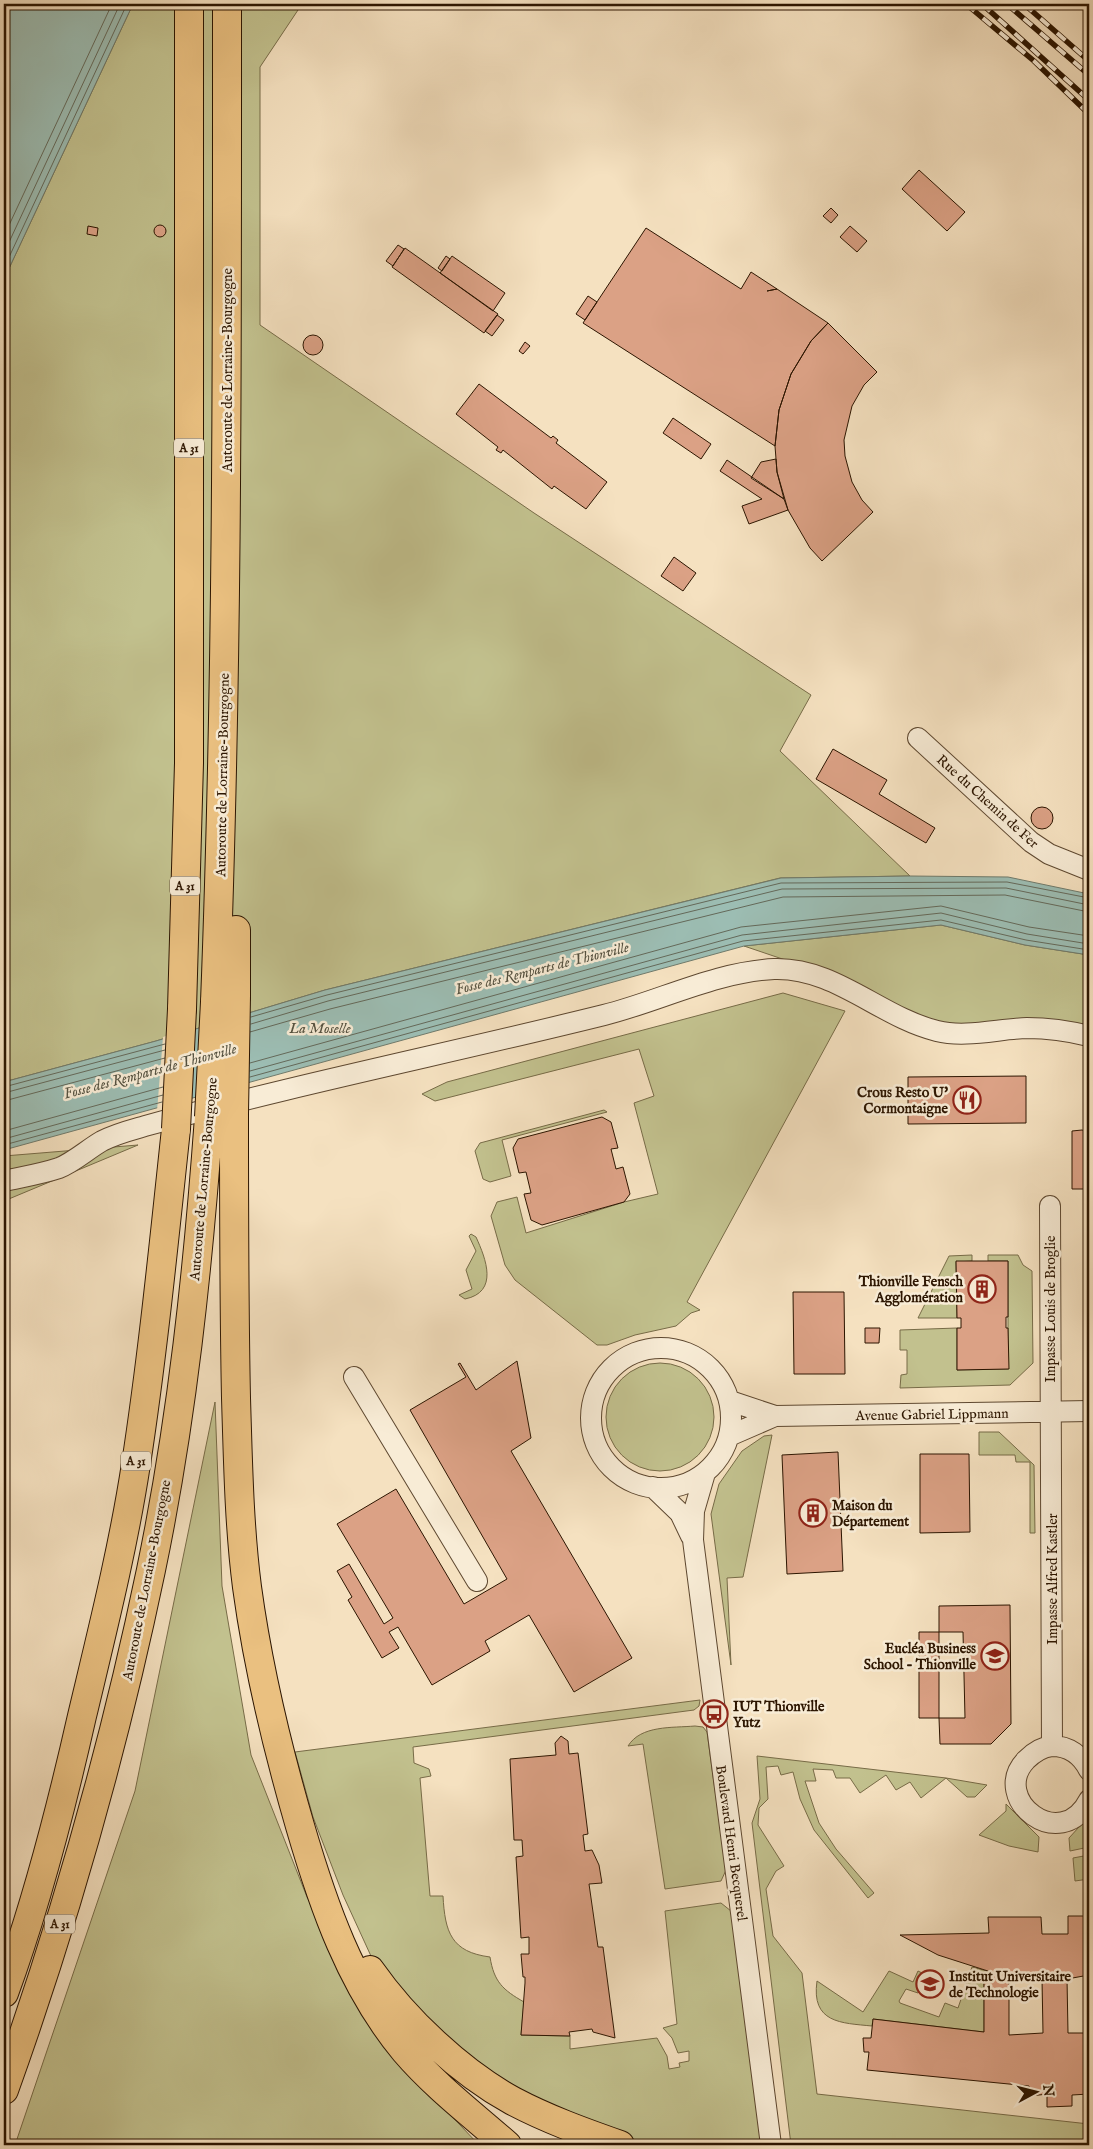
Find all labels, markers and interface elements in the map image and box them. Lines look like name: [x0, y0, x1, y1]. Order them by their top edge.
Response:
street label: Autoroute de Lorraine-Bourgogne: [219, 267, 237, 473]
road number: A 31: [174, 438, 204, 458]
street label: Autoroute de Lorraine-Bourgogne: [212, 672, 234, 878]
street label: Rue du Chemin de Fer: [933, 751, 1042, 852]
road number: A 31: [170, 876, 200, 896]
water label: Fosse des Remparts de Thionville: [453, 938, 631, 999]
water label: La Moselle: [288, 1019, 351, 1038]
water label: Fosse des Remparts de Thionville: [62, 1039, 239, 1104]
street label: Autoroute de Lorraine-Bourgogne: [186, 1076, 222, 1282]
place label: Crous Resto U' Cormontaigne: [857, 1084, 949, 1118]
restaurant icon: Crous Resto U' Cormontaigne: [952, 1085, 982, 1115]
street label: Impasse Louis de Broglie: [1042, 1235, 1060, 1382]
place label: Thionville Fensch Agglomération: [858, 1273, 964, 1307]
building icon: Thionville Fensch Agglomération: [967, 1274, 997, 1304]
street label: Avenue Gabriel Lippmann: [854, 1405, 1009, 1425]
road number: A 31: [121, 1452, 151, 1470]
street label: Autoroute de Lorraine-Bourgogne: [119, 1478, 175, 1683]
place label: Maison du Département: [832, 1497, 909, 1531]
building icon: Maison du Département: [798, 1498, 828, 1528]
street label: Impasse Alfred Kastler: [1044, 1513, 1062, 1645]
place label: Eucléa Business School - Thionville: [864, 1640, 977, 1674]
school or university icon: Eucléa Business School - Thionville: [980, 1641, 1010, 1671]
place label: IUT Thionville Yutz: [733, 1698, 825, 1732]
bus stop icon: IUT Thionville Yutz: [699, 1699, 729, 1729]
street label: Boulevard Henri Becquerel: [711, 1764, 751, 1923]
road number: A 31: [45, 1915, 75, 1934]
place label: Institut Universitaire de Technologie: [949, 1968, 1072, 2002]
school or university icon: Institut Universitaire de Technologie: [915, 1969, 945, 1999]
north arrow: [1010, 2066, 1060, 2116]
text: N: [1038, 2082, 1058, 2098]

